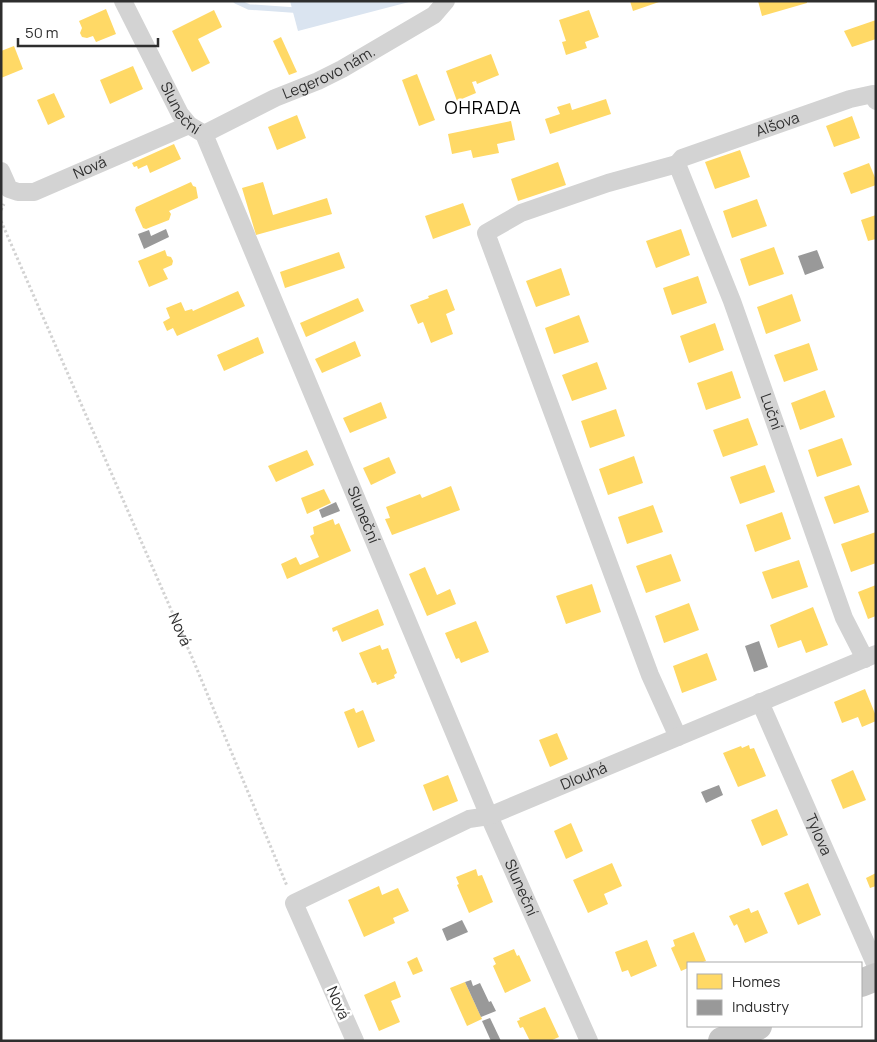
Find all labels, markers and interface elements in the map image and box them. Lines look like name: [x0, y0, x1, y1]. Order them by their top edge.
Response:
scale bar: [18, 15, 158, 47]
text: 50 m: [25, 22, 59, 43]
street label: Legerovo nám.: [279, 41, 379, 104]
street label: Sluneční: [155, 78, 205, 140]
district label: OHRADA: [444, 95, 522, 119]
street label: Alšova: [753, 107, 802, 141]
street label: Nová: [70, 151, 110, 184]
street label: Luční: [755, 390, 788, 433]
street label: Sluneční: [342, 483, 385, 547]
street label: Nová: [164, 609, 197, 649]
street label: Dlouhá: [557, 757, 610, 795]
street label: Tylova: [800, 810, 837, 859]
street label: Sluneční: [500, 856, 543, 920]
legend: [687, 962, 862, 1027]
text: Homes: [732, 971, 781, 992]
street label: Nová: [322, 983, 355, 1023]
text: Industry: [732, 996, 789, 1017]

